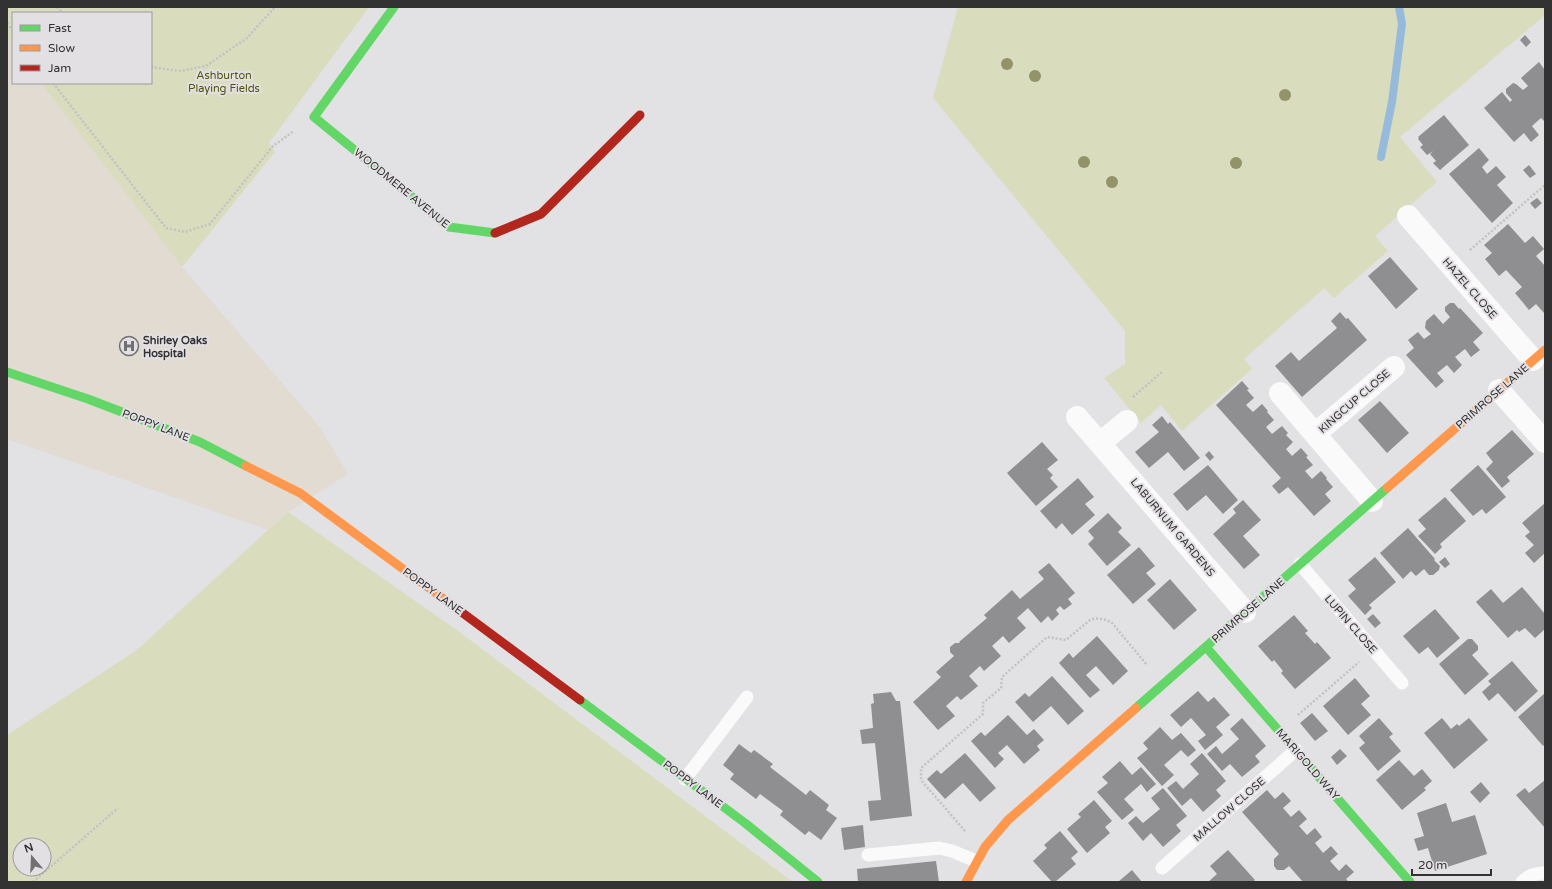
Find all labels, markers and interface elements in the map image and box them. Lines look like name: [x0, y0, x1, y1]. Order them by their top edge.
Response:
legend: [12, 12, 152, 84]
text: Fast: [48, 21, 72, 35]
text: Slow: [48, 41, 75, 55]
text: Jam: [48, 61, 71, 75]
park label: Ashburton Playing Fields: [188, 69, 260, 95]
street label: WOODMERE AVENUE: [351, 146, 452, 231]
street label: HAZEL CLOSE: [1440, 255, 1500, 321]
place label: Shirley Oaks Hospital: [143, 334, 208, 361]
hospital icon: Shirley Oaks Hospital: [118, 335, 140, 357]
street label: PRIMROSE LANE: [1453, 361, 1532, 432]
street label: KINGCUP CLOSE: [1316, 367, 1393, 436]
street label: POPPY LANE: [120, 407, 191, 444]
street label: LABURNUM GARDENS: [1128, 476, 1218, 579]
street label: POPPY LANE: [400, 565, 465, 618]
street label: PRIMROSE LANE: [1209, 575, 1288, 646]
street label: LUPIN CLOSE: [1322, 592, 1380, 656]
street label: MARIGOLD WAY: [1273, 726, 1342, 803]
street label: POPPY LANE: [660, 758, 725, 811]
street label: MALLOW CLOSE: [1191, 775, 1268, 844]
north arrow: [12, 837, 52, 877]
text: N: [23, 840, 35, 856]
scale bar: [1412, 851, 1491, 877]
text: 20 m: [1418, 858, 1447, 872]

